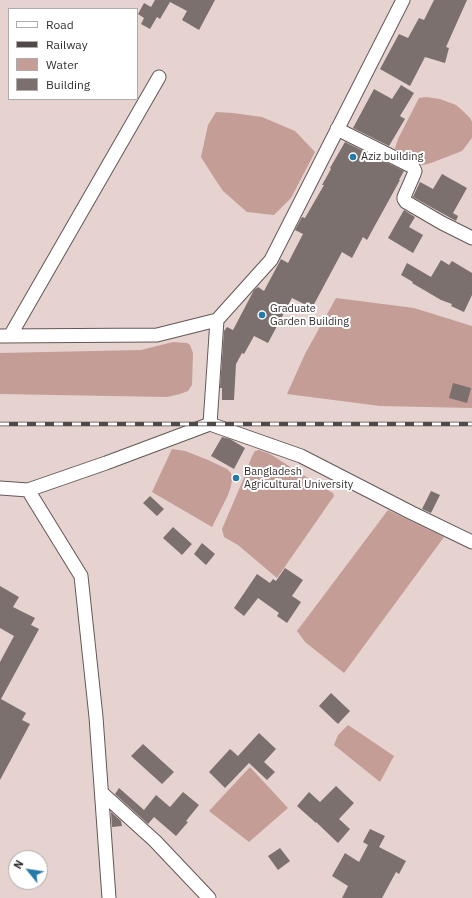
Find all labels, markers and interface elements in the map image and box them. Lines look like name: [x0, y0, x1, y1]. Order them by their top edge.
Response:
legend: [8, 8, 138, 100]
text: Road: [46, 17, 74, 32]
text: Railway: [46, 37, 88, 52]
text: Water: [46, 57, 78, 72]
text: Building: [46, 77, 90, 92]
place label: Aziz building: [361, 150, 423, 164]
marker: Aziz building: [348, 152, 358, 162]
place label: Graduate Garden Building: [270, 302, 349, 328]
marker: Graduate Garden Building: [257, 310, 267, 320]
place label: Bangladesh Agricultural University: [244, 465, 353, 491]
marker: Bangladesh Agricultural University: [231, 473, 241, 483]
north arrow: [8, 850, 48, 890]
text: N: [10, 858, 27, 871]

